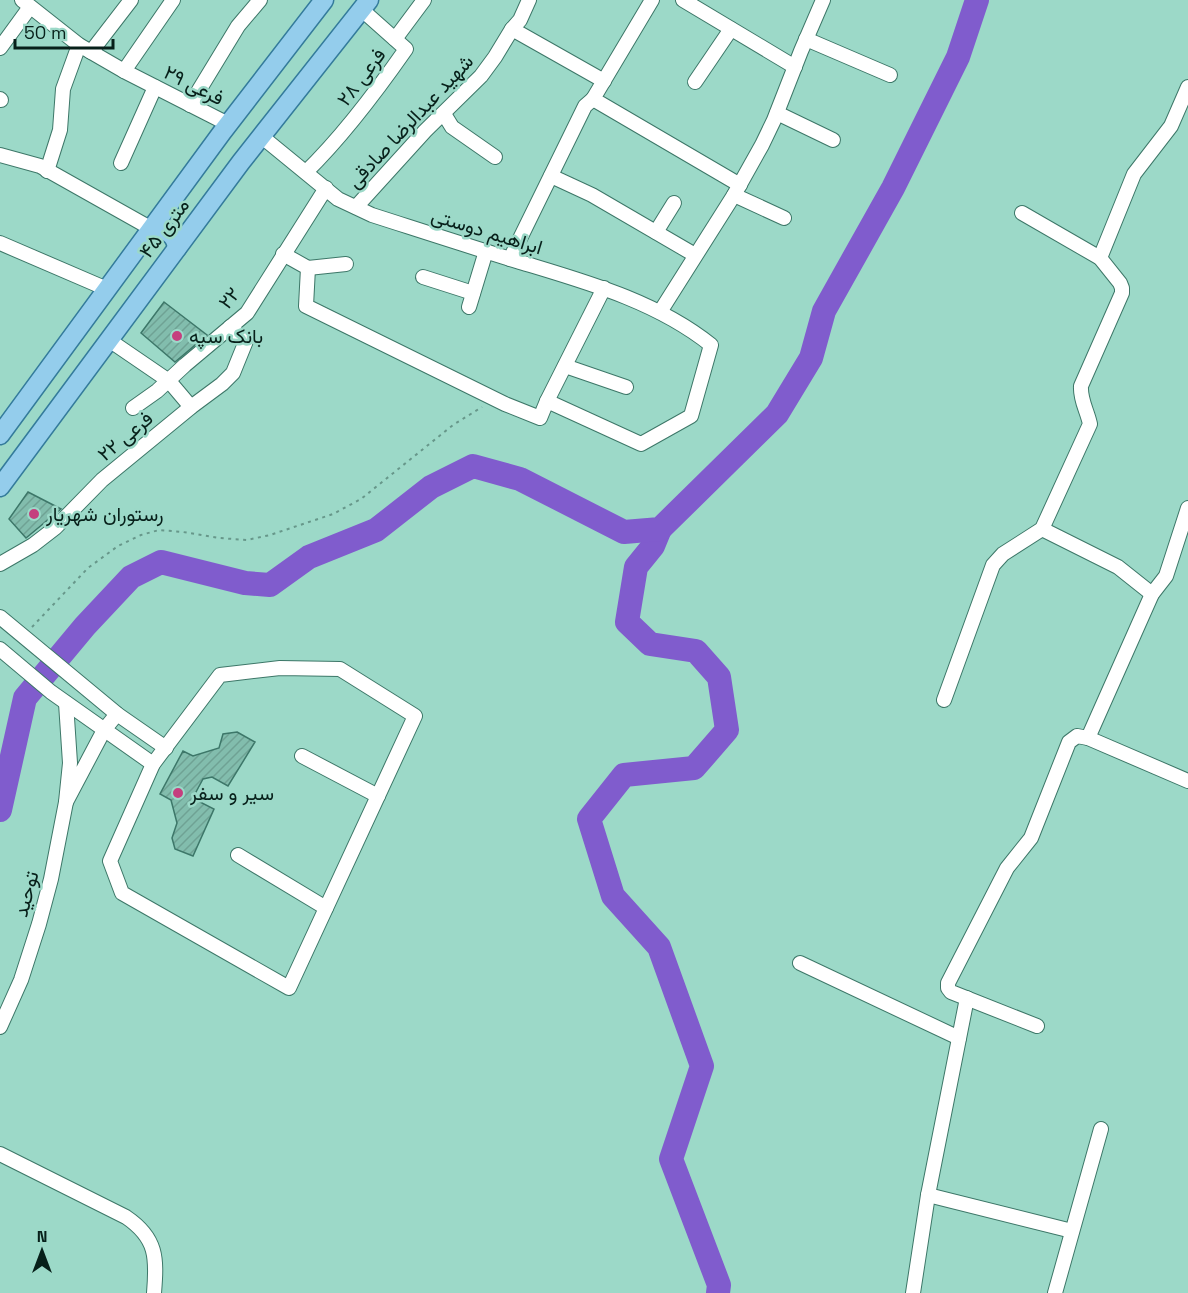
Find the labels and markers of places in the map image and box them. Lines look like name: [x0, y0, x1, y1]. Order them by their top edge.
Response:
place label: بانک سپه: [189, 323, 263, 350]
marker: بانک سپه: [170, 329, 184, 343]
place label: رستوران شهریار: [45, 501, 164, 527]
marker: رستوران شهریار: [27, 507, 41, 521]
place label: سیر و سفر: [189, 780, 274, 806]
marker: سیر و سفر: [171, 786, 185, 800]

